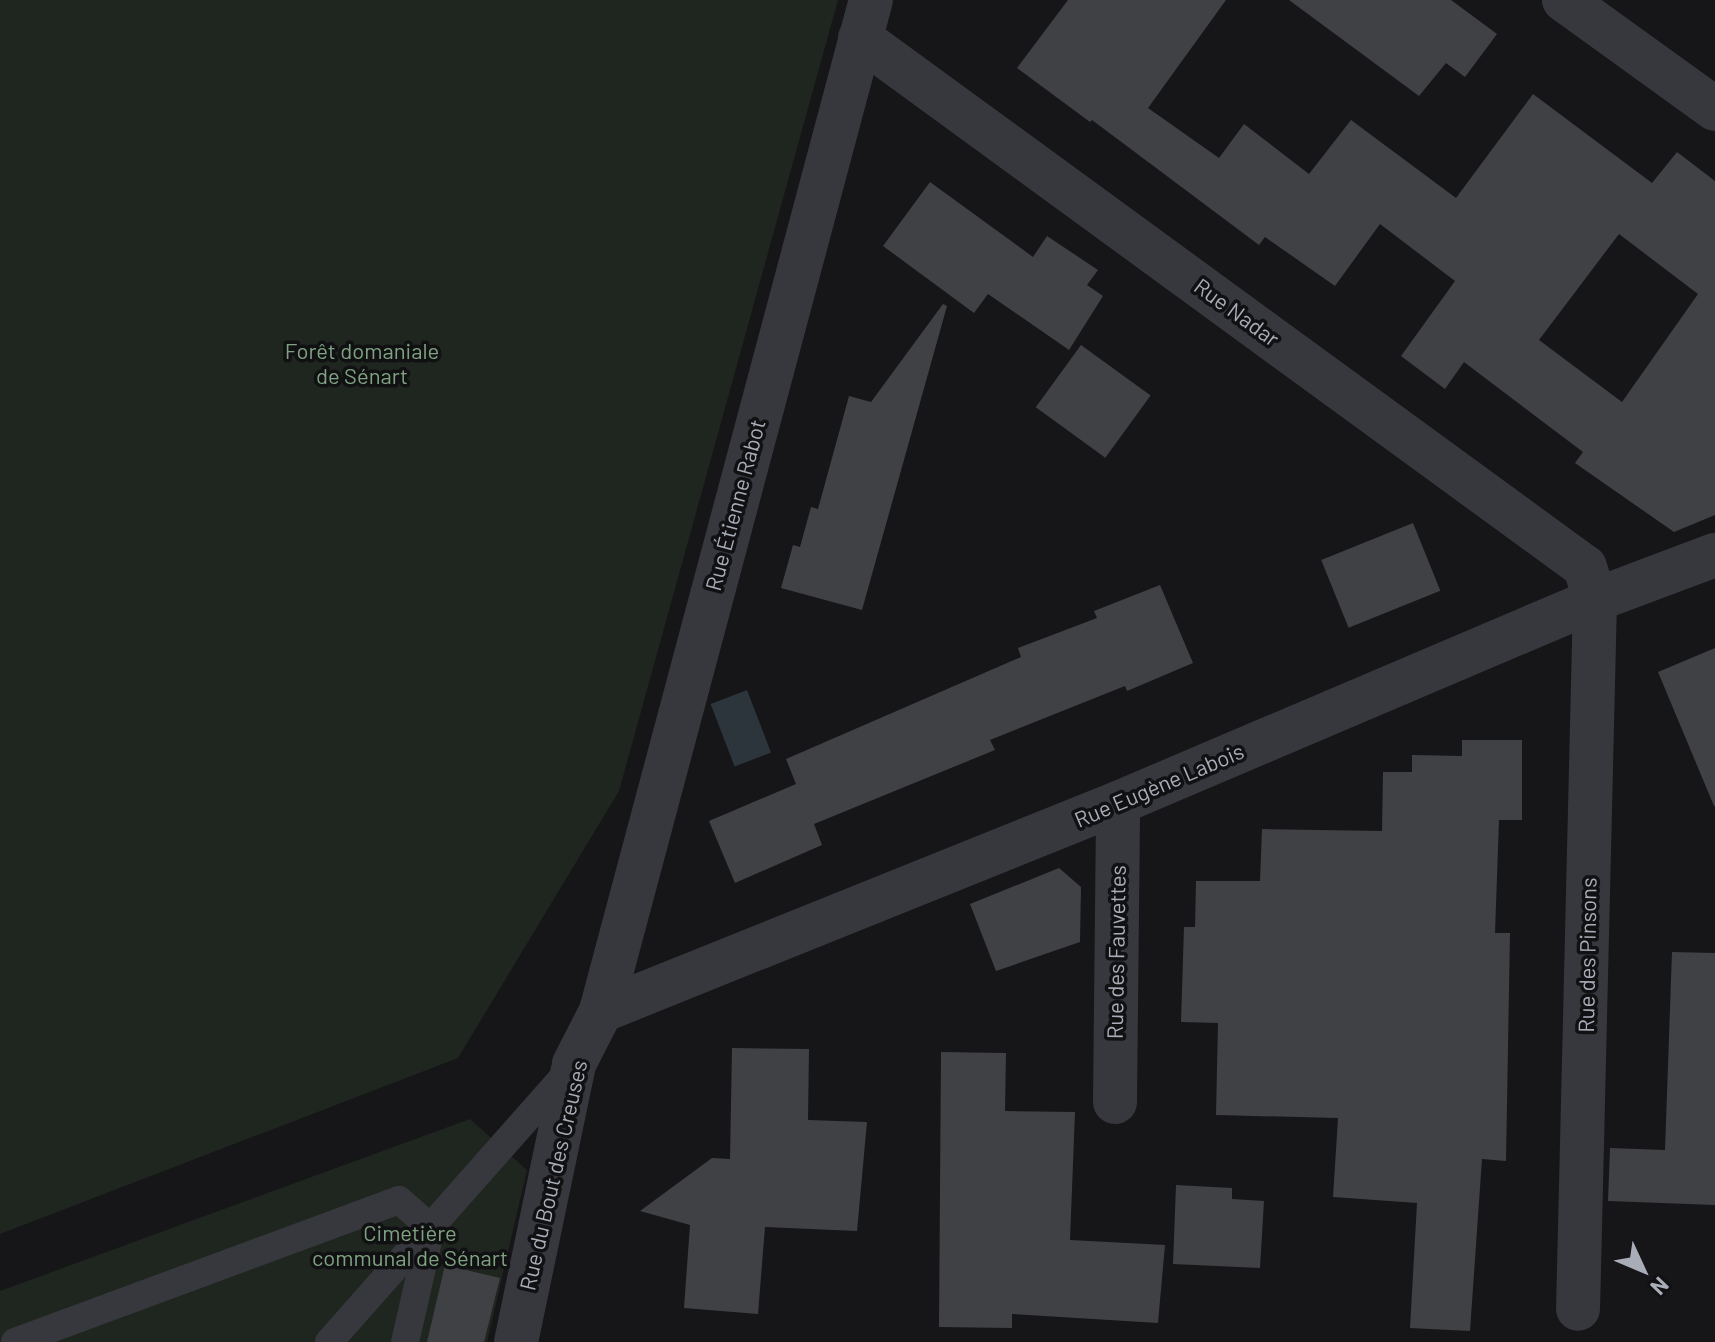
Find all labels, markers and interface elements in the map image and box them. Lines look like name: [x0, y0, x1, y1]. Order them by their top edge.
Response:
street label: Rue Nadar: [1189, 272, 1285, 352]
park label: Forêt domaniale de Sénart: [285, 337, 439, 388]
street label: Rue Étienne Rabot: [699, 417, 771, 593]
street label: Rue Eugène Labois: [1070, 737, 1248, 833]
street label: Rue des Fauvettes: [1101, 865, 1131, 1039]
street label: Rue des Pinsons: [1572, 877, 1602, 1033]
street label: Rue du Bout des Creuses: [514, 1057, 592, 1293]
park label: Cimetière communal de Sénart: [312, 1219, 508, 1270]
north arrow: [1603, 1230, 1683, 1310]
text: N: [1646, 1272, 1675, 1301]

